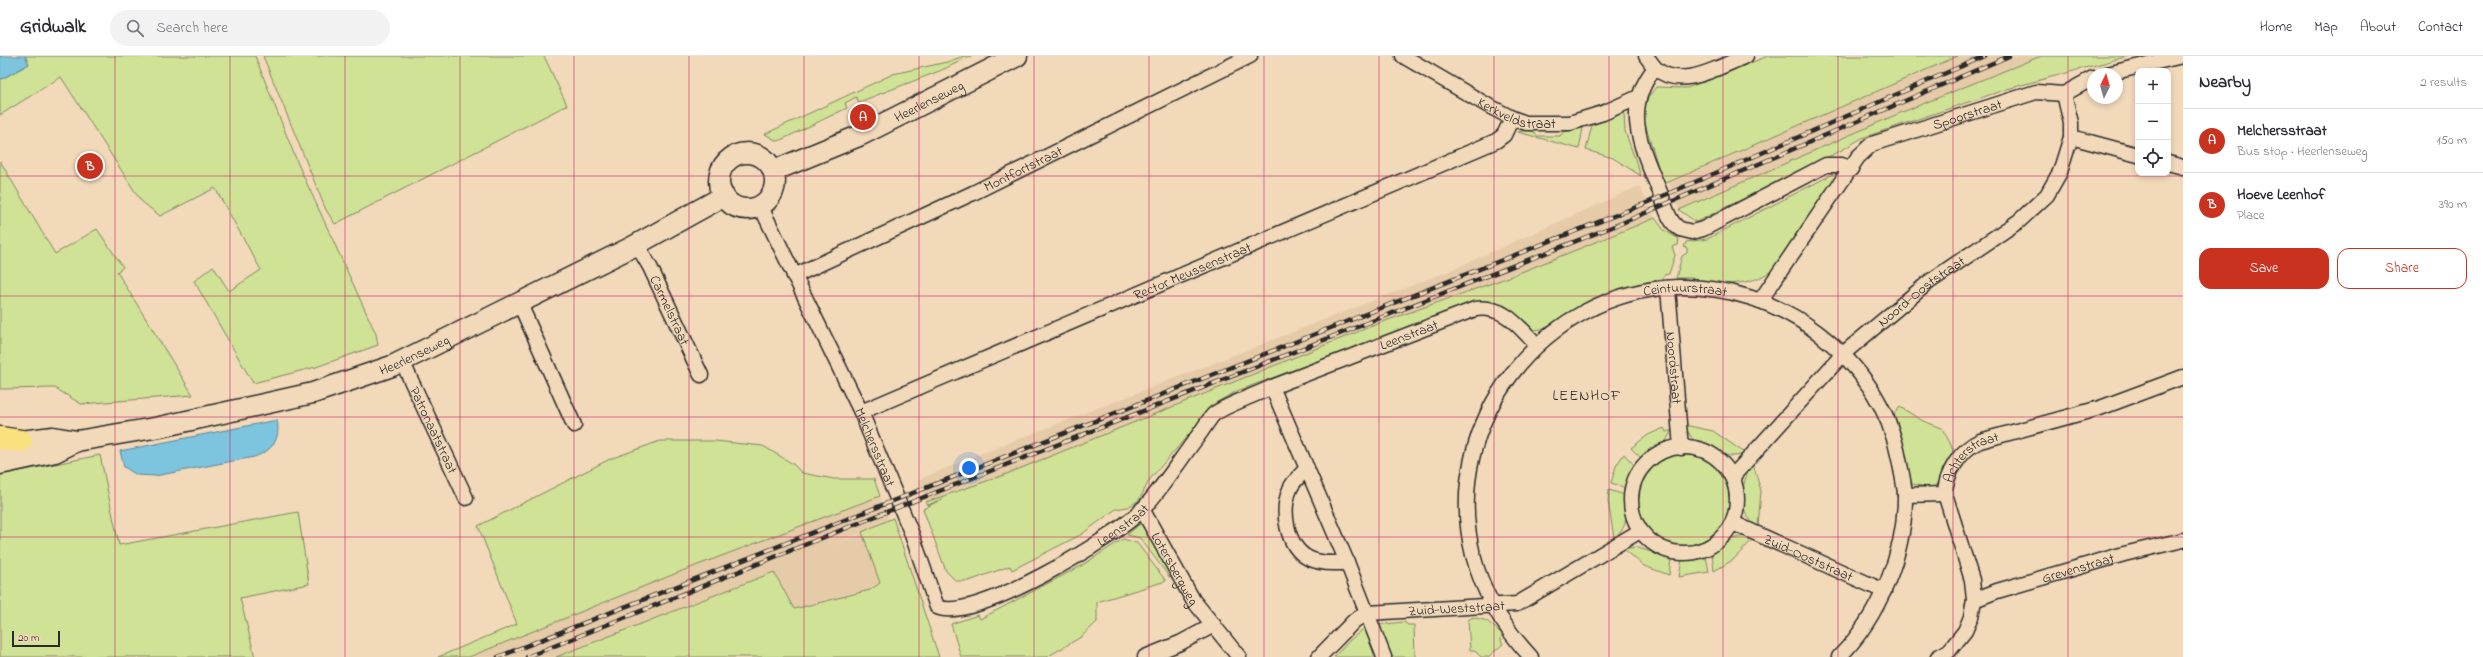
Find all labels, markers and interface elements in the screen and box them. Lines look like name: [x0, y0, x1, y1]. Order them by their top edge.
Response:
search box: [110, 10, 390, 46]
text: Gridwalk: [20, 14, 86, 41]
icon: search: [124, 17, 146, 39]
text: Search here: [156, 17, 228, 39]
text: Home: [2260, 17, 2292, 38]
text: Map: [2314, 17, 2338, 38]
text: About: [2360, 17, 2396, 38]
text: Contact: [2418, 17, 2463, 38]
north arrow: [2087, 68, 2123, 104]
map controls: [2135, 68, 2171, 176]
button: +: [2135, 68, 2171, 104]
text: Nearby: [2199, 70, 2251, 95]
text: 2 results: [2420, 73, 2467, 92]
street label: Heerlenseweg: [891, 76, 968, 129]
street label: Kerkveldstraat: [1473, 93, 1556, 135]
street label: Spoorstraat: [1930, 94, 2005, 136]
pin: A: [850, 102, 876, 132]
button: −: [2135, 104, 2171, 140]
text: Melchersstraat: [2237, 120, 2327, 142]
text: A: [2208, 131, 2216, 150]
text: 150 m: [2436, 131, 2467, 150]
button: locate: [2135, 140, 2171, 176]
street label: Montfortstraat: [981, 141, 1067, 198]
text: Bus stop · Heerlenseweg: [2237, 142, 2367, 161]
pin: B: [77, 151, 103, 181]
text: Hoeve Leenhof: [2237, 184, 2325, 206]
text: B: [2208, 195, 2216, 214]
text: 390 m: [2439, 195, 2467, 214]
text: Place: [2237, 206, 2265, 225]
street label: Rector Meussenstraat: [1130, 238, 1255, 307]
button: Save: [2199, 248, 2329, 289]
button: Share: [2337, 248, 2467, 289]
street label: Noord-Ooststraat: [1874, 251, 1970, 333]
street label: Carmelstraat: [643, 272, 695, 349]
street label: Ceintuurstraat: [1642, 278, 1729, 303]
street label: Leenstraat: [1377, 315, 1442, 356]
street label: Heerlenseweg: [377, 330, 454, 382]
street label: Noordstraat: [1660, 331, 1686, 405]
street label: Patronaatstraat: [403, 383, 462, 478]
district label: LEENHOF: [1553, 385, 1621, 407]
street label: Melchersstraat: [848, 405, 900, 490]
street label: Achterstraat: [1938, 427, 2002, 486]
your location: [959, 458, 979, 478]
street label: Leenstraat: [1093, 499, 1155, 553]
street label: Lotersbergweg: [1145, 529, 1203, 611]
street label: Zuid-Ooststraat: [1760, 529, 1856, 588]
street label: Grevenstraat: [2040, 548, 2117, 589]
street label: Zuid-Weststraat: [1408, 596, 1506, 623]
scale bar: [12, 629, 60, 648]
text: 20 m: [18, 630, 40, 646]

